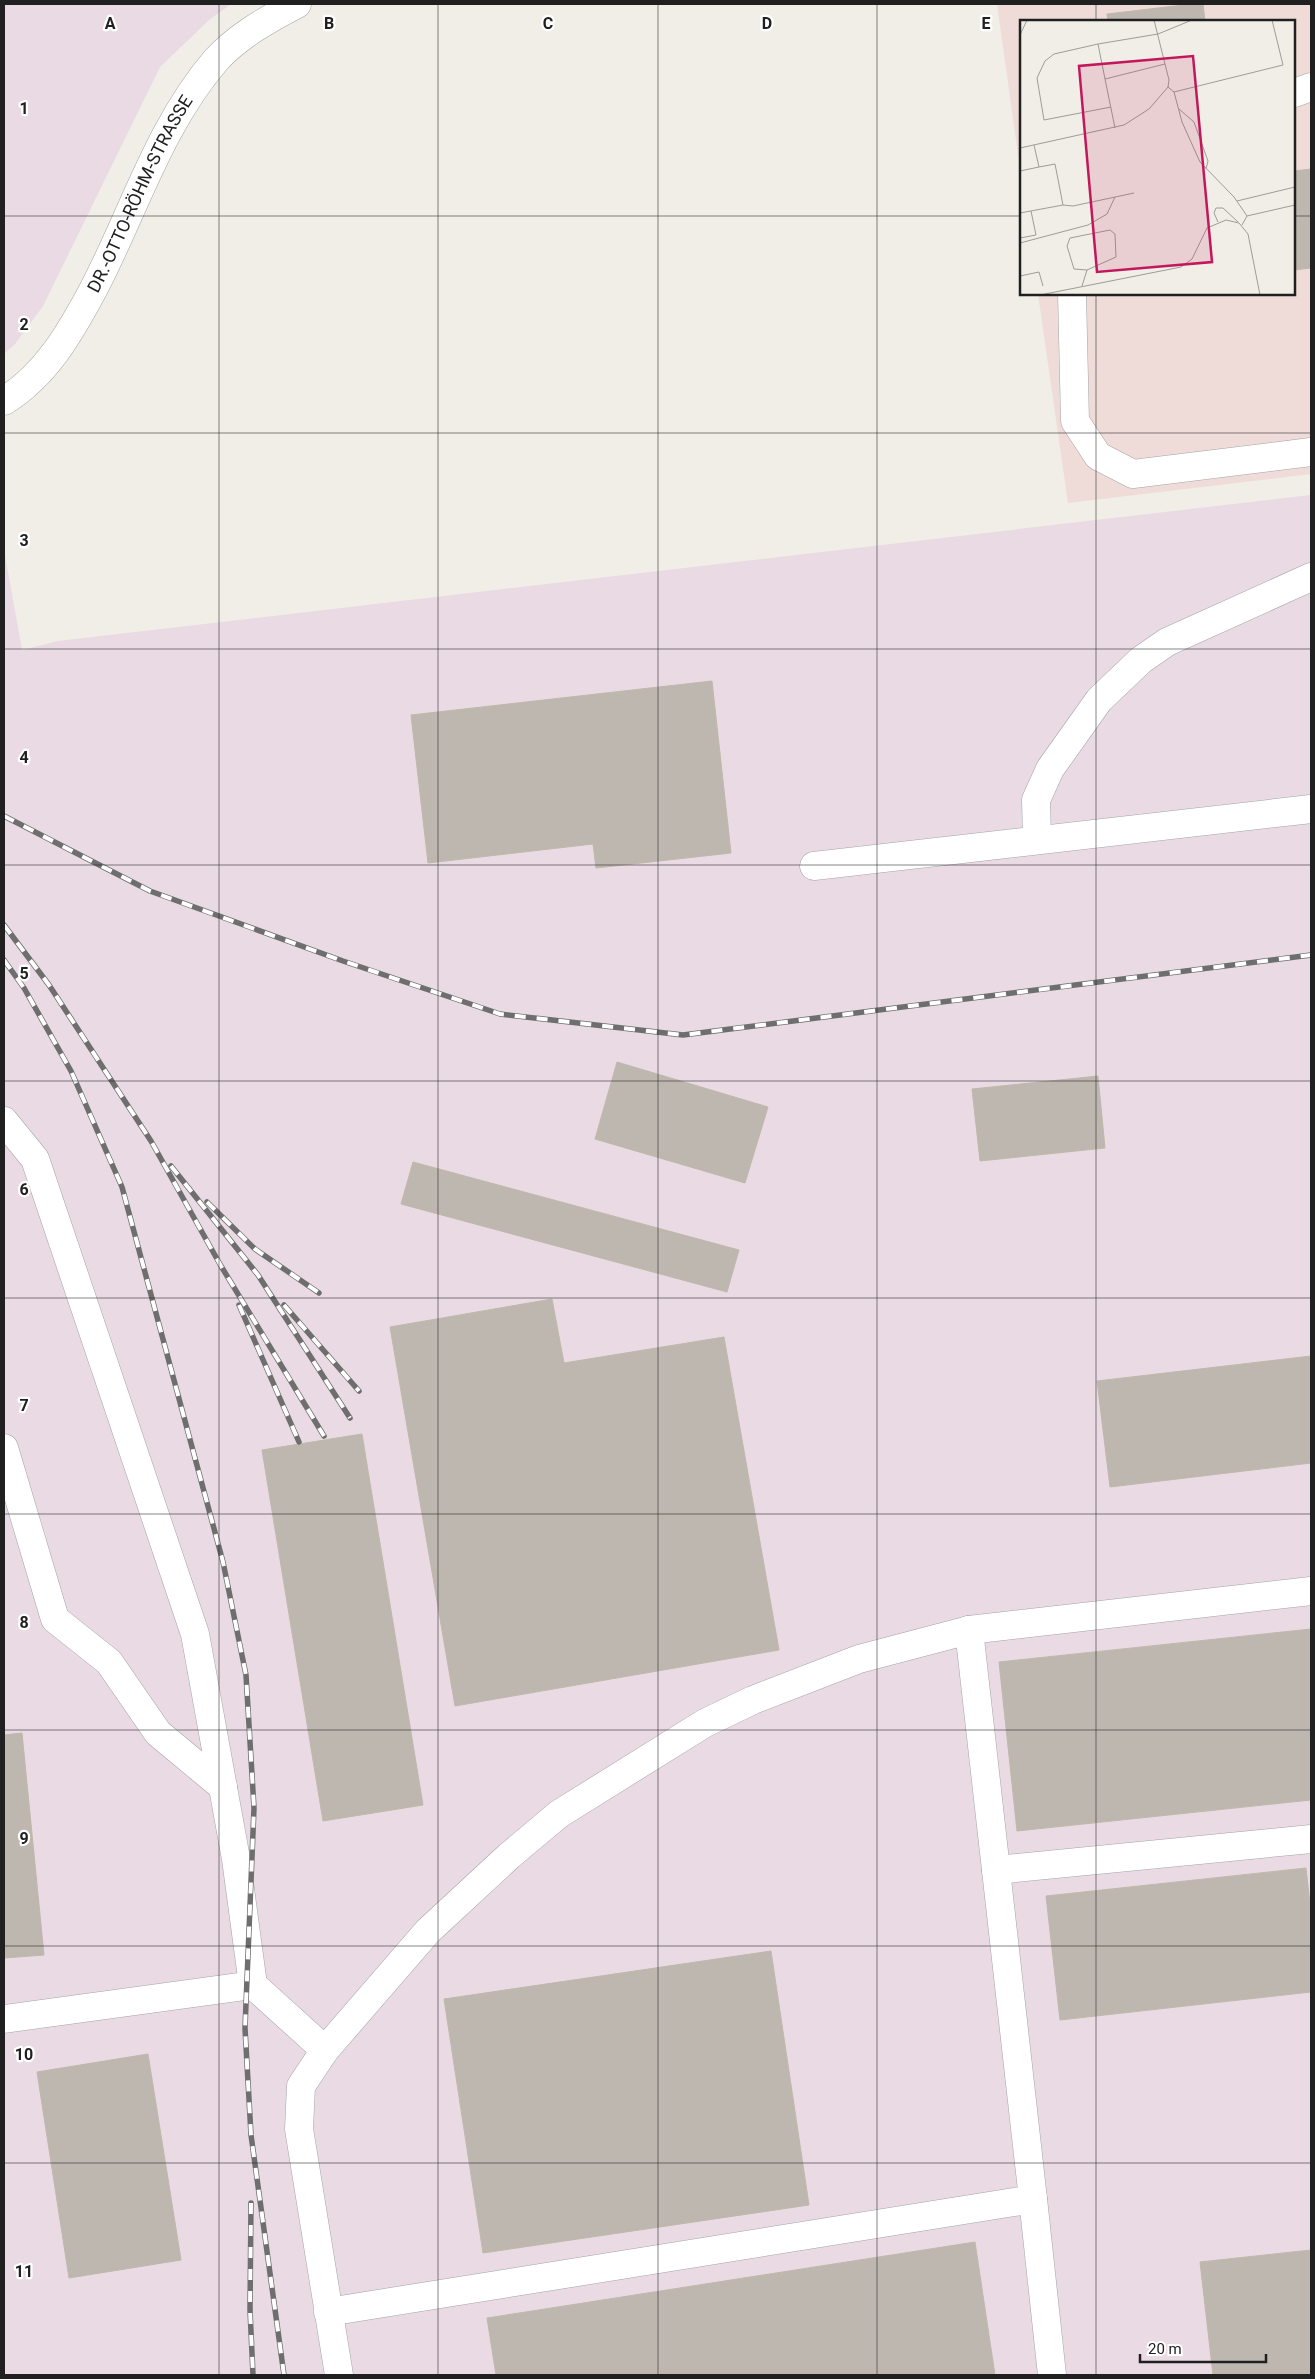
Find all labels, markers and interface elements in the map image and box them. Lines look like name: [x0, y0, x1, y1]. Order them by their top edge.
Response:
text: A: [105, 14, 116, 33]
text: B: [324, 14, 334, 33]
text: C: [543, 14, 553, 33]
text: D: [762, 14, 772, 33]
text: E: [982, 14, 991, 33]
inset map: [1020, 20, 1295, 295]
street label: DR.-OTTO-RÖHM-STRASSE: [83, 91, 197, 296]
text: 1: [19, 99, 29, 118]
text: 2: [19, 315, 29, 334]
text: 3: [19, 531, 29, 550]
text: 4: [19, 748, 29, 767]
text: 5: [19, 964, 29, 983]
text: 6: [19, 1180, 29, 1199]
text: 7: [19, 1396, 29, 1415]
text: 8: [19, 1613, 29, 1632]
text: 9: [19, 1829, 29, 1848]
text: 10: [15, 2045, 33, 2064]
text: 11: [15, 2262, 33, 2281]
scale bar: [1140, 2332, 1266, 2364]
text: 20 m: [1148, 2340, 1182, 2358]

